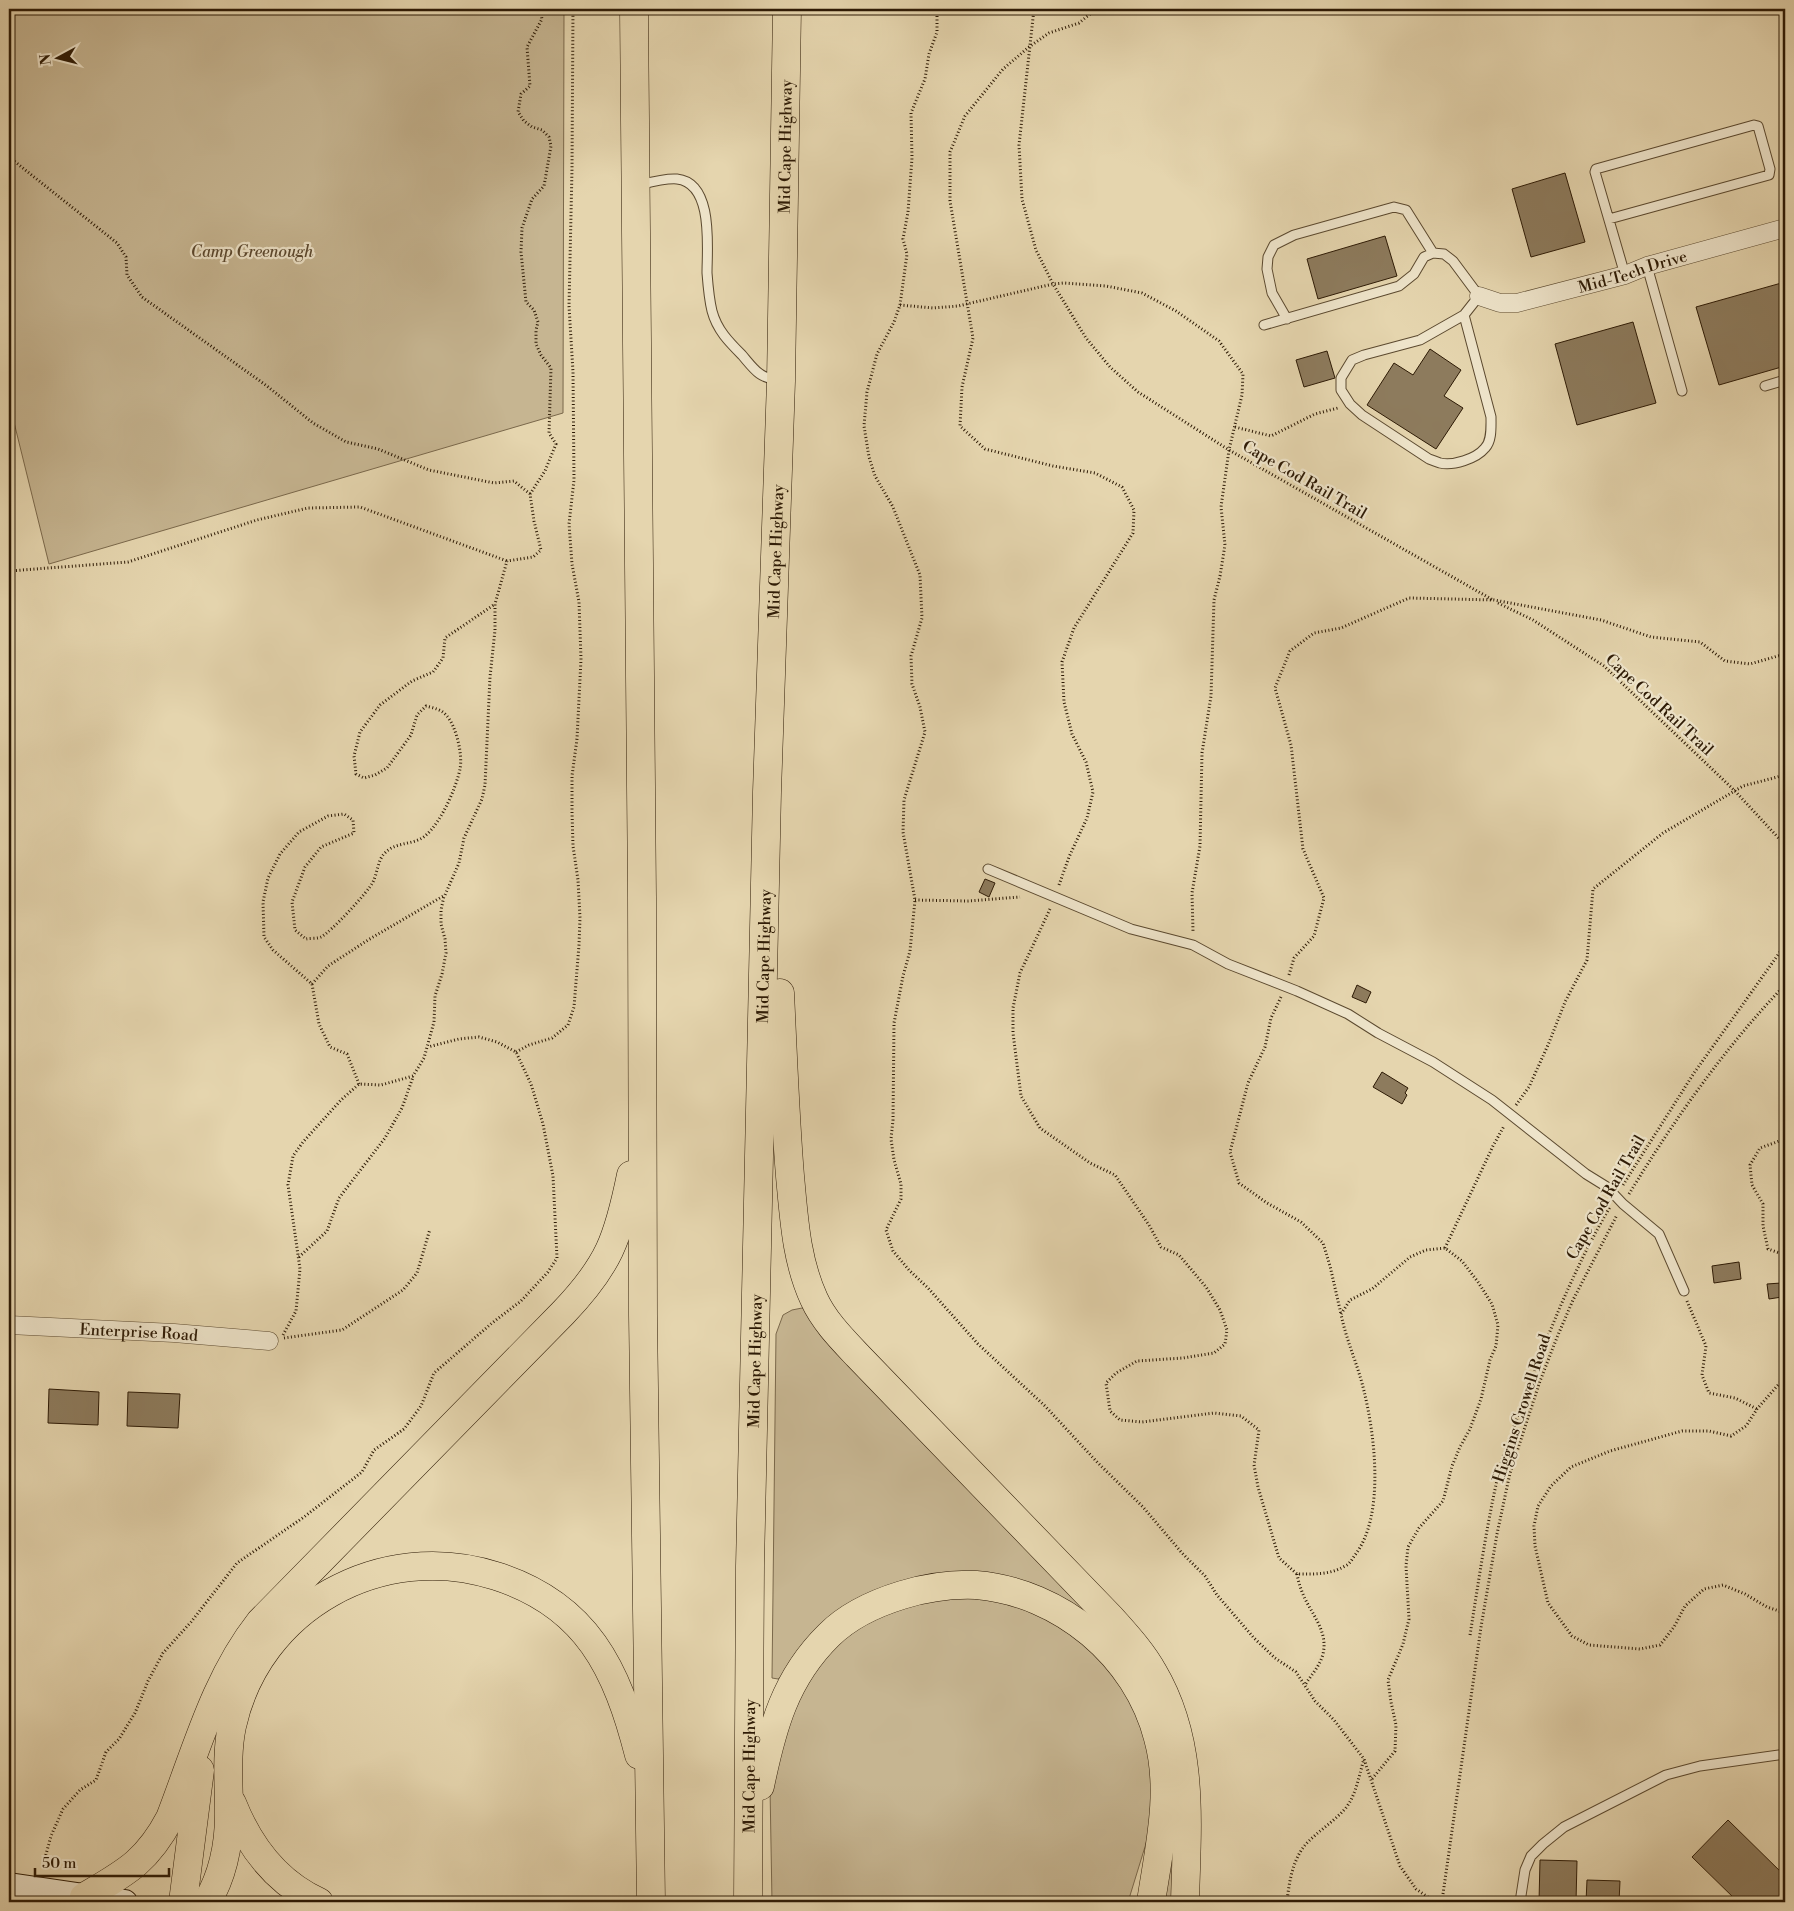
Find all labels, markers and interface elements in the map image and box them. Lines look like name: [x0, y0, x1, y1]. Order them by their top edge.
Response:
north arrow: [32, 32, 82, 82]
text: N: [36, 53, 56, 66]
street label: Mid Cape Highway: [775, 79, 797, 214]
park label: Camp Greenough: [191, 242, 313, 262]
street label: Mid-Tech Drive: [1576, 246, 1689, 298]
street label: Cape Cod Rail Trail: [1239, 436, 1371, 524]
street label: Mid Cape Highway: [764, 484, 788, 619]
street label: Cape Cod Rail Trail: [1601, 650, 1718, 760]
street label: Mid Cape Highway: [753, 889, 776, 1024]
street label: Cape Cod Rail Trail: [1562, 1131, 1650, 1263]
street label: Mid Cape Highway: [744, 1293, 767, 1428]
street label: Enterprise Road: [79, 1319, 199, 1346]
street label: Higgins Crowell Road: [1488, 1331, 1555, 1485]
street label: Mid Cape Highway: [739, 1699, 760, 1833]
scale bar: [35, 1846, 169, 1878]
text: 50 m: [42, 1854, 76, 1873]

